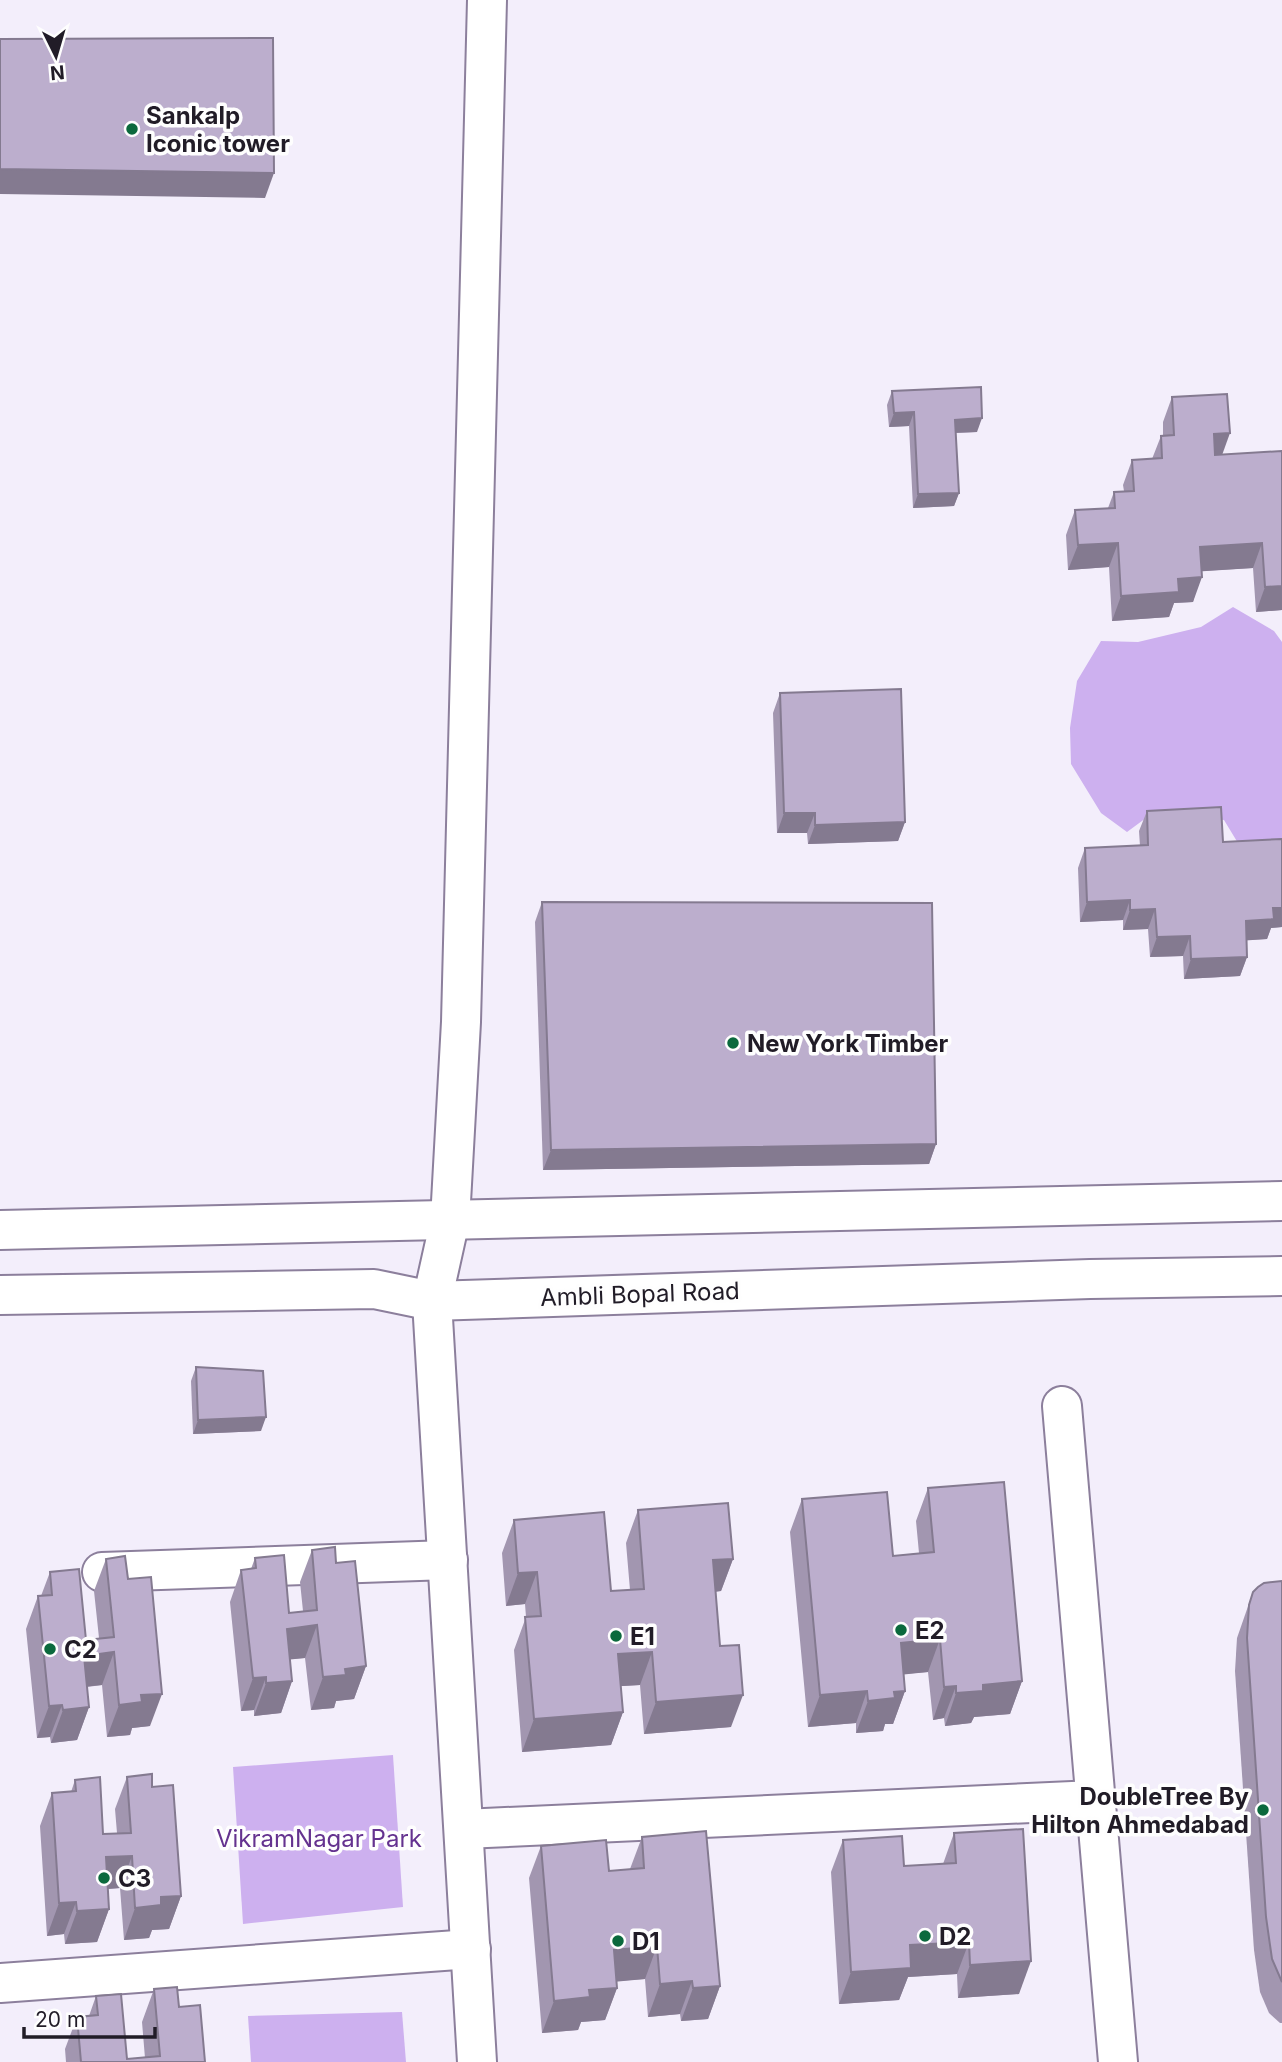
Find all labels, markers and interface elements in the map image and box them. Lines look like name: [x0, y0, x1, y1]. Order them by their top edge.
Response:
north arrow: [21, 21, 91, 91]
text: N: [49, 60, 66, 85]
place label: Sankalp Iconic tower: [146, 101, 290, 158]
marker: Sankalp Iconic tower: [124, 121, 140, 137]
place label: New York Timber: [747, 1029, 949, 1058]
marker: New York Timber: [725, 1035, 741, 1051]
street label: Ambli Bopal Road: [540, 1276, 740, 1312]
place label: E2: [915, 1616, 945, 1645]
place label: E1: [630, 1622, 655, 1651]
marker: E2: [893, 1622, 909, 1638]
marker: E1: [608, 1628, 624, 1644]
place label: C2: [64, 1635, 97, 1664]
marker: C2: [42, 1641, 58, 1657]
place label: DoubleTree By Hilton Ahmedabad: [1031, 1782, 1250, 1839]
marker: DoubleTree By Hilton Ahmedabad: [1255, 1802, 1271, 1818]
park label: VikramNagar Park: [216, 1824, 422, 1853]
place label: C3: [118, 1864, 151, 1893]
marker: C3: [96, 1870, 112, 1886]
place label: D2: [939, 1922, 971, 1951]
place label: D1: [632, 1927, 660, 1956]
marker: D2: [917, 1928, 933, 1944]
marker: D1: [610, 1933, 626, 1949]
scale bar: [24, 1996, 156, 2040]
text: 20 m: [35, 2007, 85, 2032]

